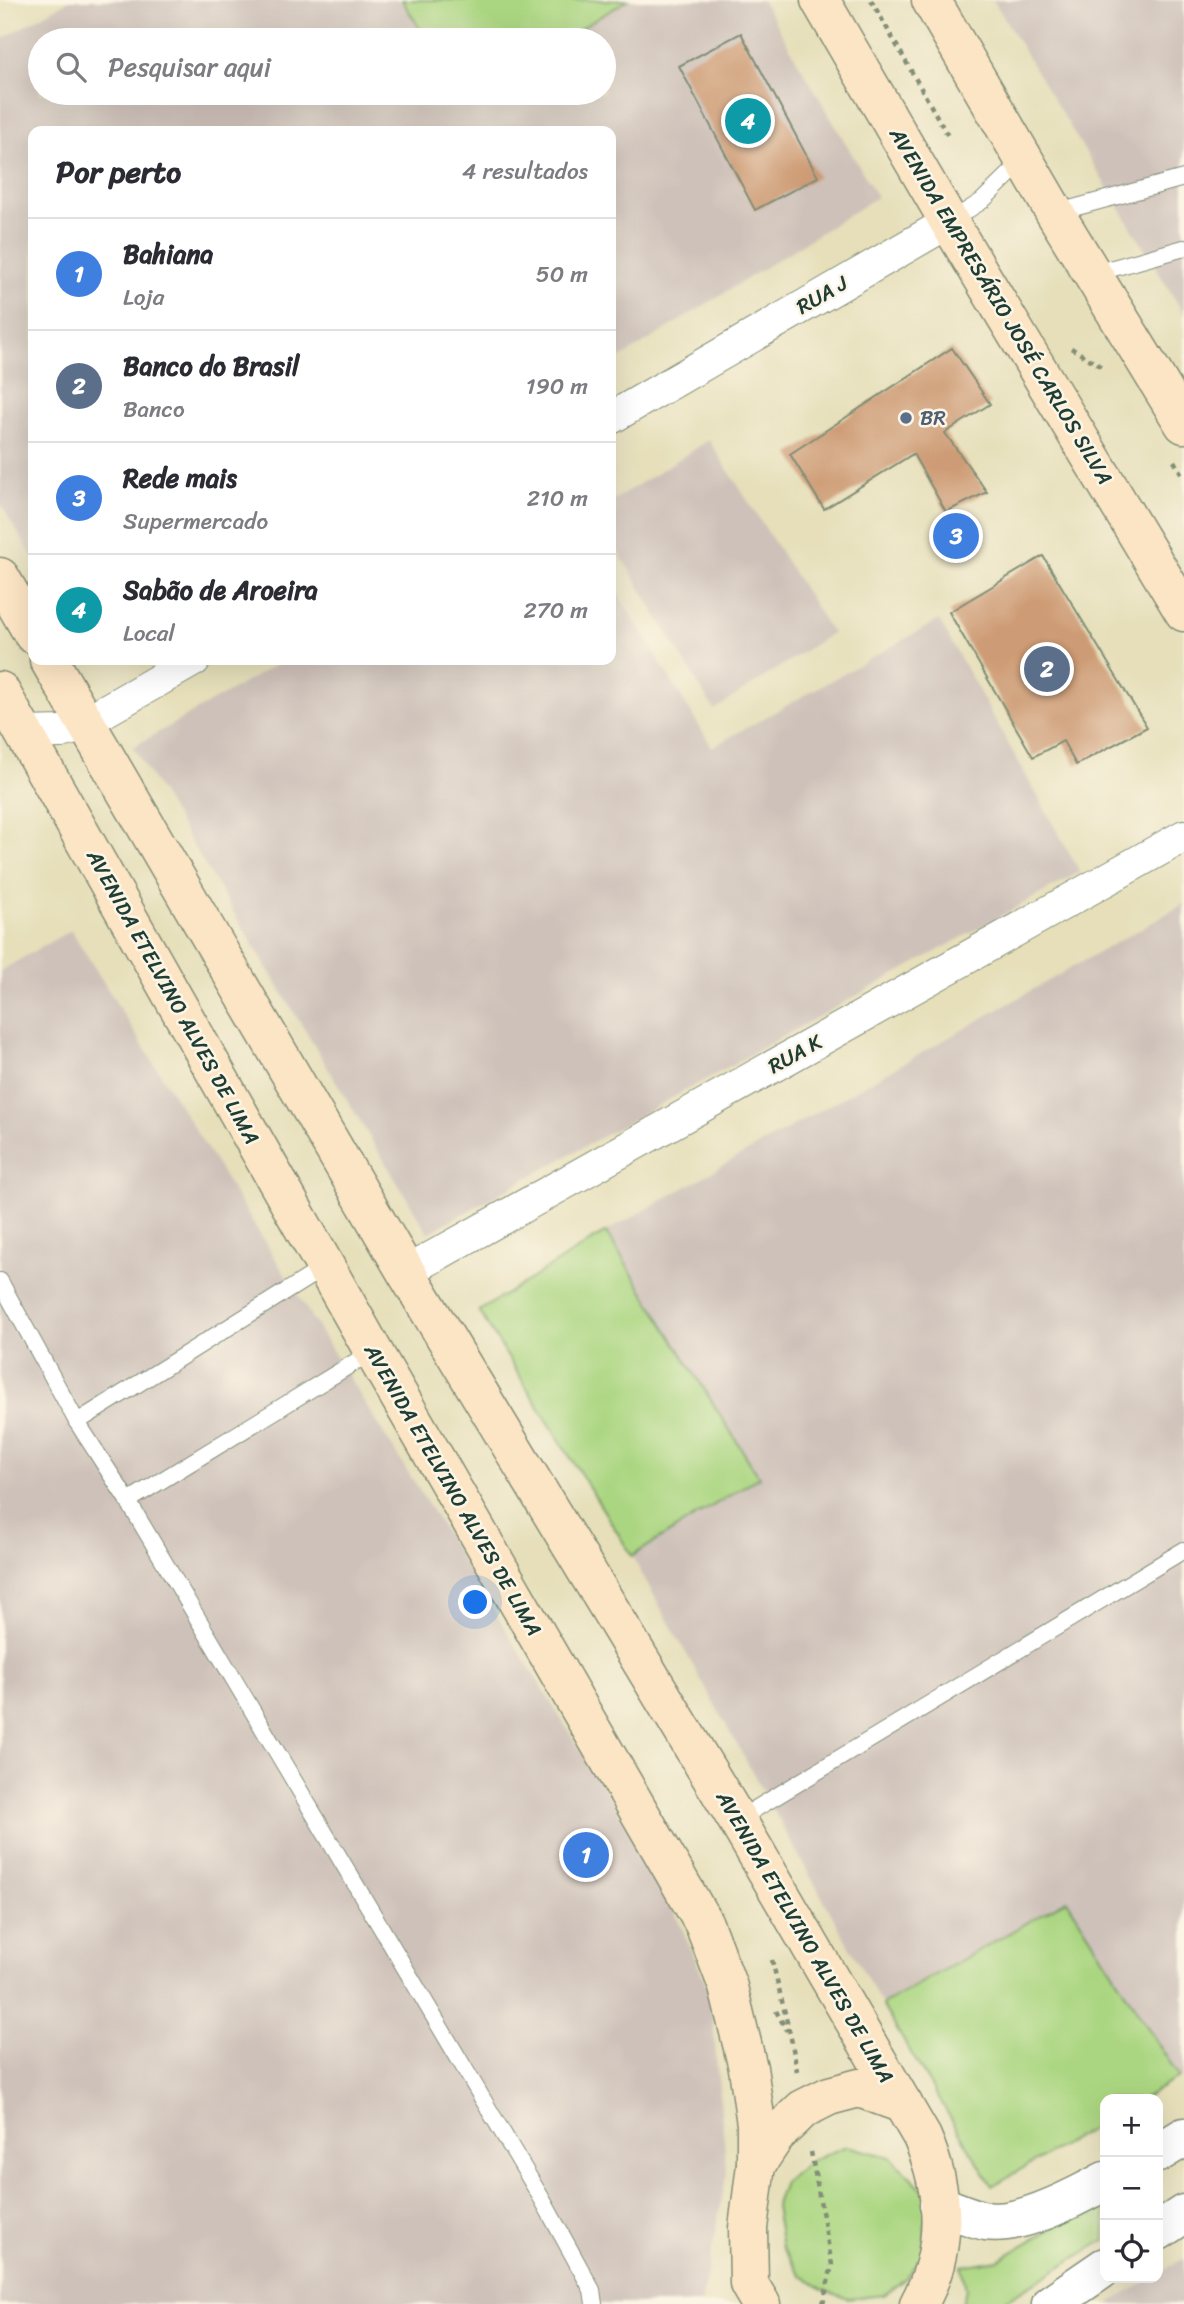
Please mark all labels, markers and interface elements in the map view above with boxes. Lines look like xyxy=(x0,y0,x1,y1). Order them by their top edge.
search box xyxy=(28,28,616,105)
text: Pesquisar aqui xyxy=(108,44,271,90)
icon: search xyxy=(52,48,90,86)
pin: 4 xyxy=(725,95,771,147)
street label: AVENIDA EMPRESÁRIO JOSÉ CARLOS SILVA xyxy=(878,119,1123,492)
text: Por perto xyxy=(56,145,181,199)
text: 4 resultados xyxy=(462,151,588,192)
text: Bahiana xyxy=(123,231,213,277)
text: 1 xyxy=(74,254,84,295)
text: 50 m xyxy=(536,254,588,295)
street label: RUA J xyxy=(789,264,856,325)
text: Loja xyxy=(123,277,164,318)
text: Banco do Brasil xyxy=(123,343,299,389)
text: 2 xyxy=(72,366,86,407)
text: 190 m xyxy=(526,366,588,407)
text: Banco xyxy=(123,389,185,430)
place label: BR xyxy=(920,399,946,437)
marker: BR xyxy=(898,410,914,426)
text: Rede mais xyxy=(123,455,237,501)
text: 3 xyxy=(73,478,85,519)
text: 210 m xyxy=(527,478,588,519)
text: Supermercado xyxy=(123,501,268,542)
pin: 3 xyxy=(933,510,979,562)
text: Sabão de Aroeira xyxy=(123,567,318,613)
text: 4 xyxy=(72,590,86,631)
text: 270 m xyxy=(523,590,588,631)
text: Local xyxy=(123,613,175,654)
pin: 2 xyxy=(1024,643,1070,695)
street label: AVENIDA ETELVINO ALVES DE LIMA xyxy=(75,841,270,1152)
street label: RUA K xyxy=(761,1023,830,1085)
street label: AVENIDA ETELVINO ALVES DE LIMA xyxy=(353,1335,553,1644)
your location xyxy=(458,1585,492,1619)
street label: AVENIDA ETELVINO ALVES DE LIMA xyxy=(705,1782,905,2091)
pin: 1 xyxy=(563,1829,609,1881)
map controls xyxy=(1100,2094,1163,2283)
button: + xyxy=(1100,2094,1163,2157)
button: − xyxy=(1100,2157,1163,2220)
button: locate xyxy=(1100,2220,1163,2283)

